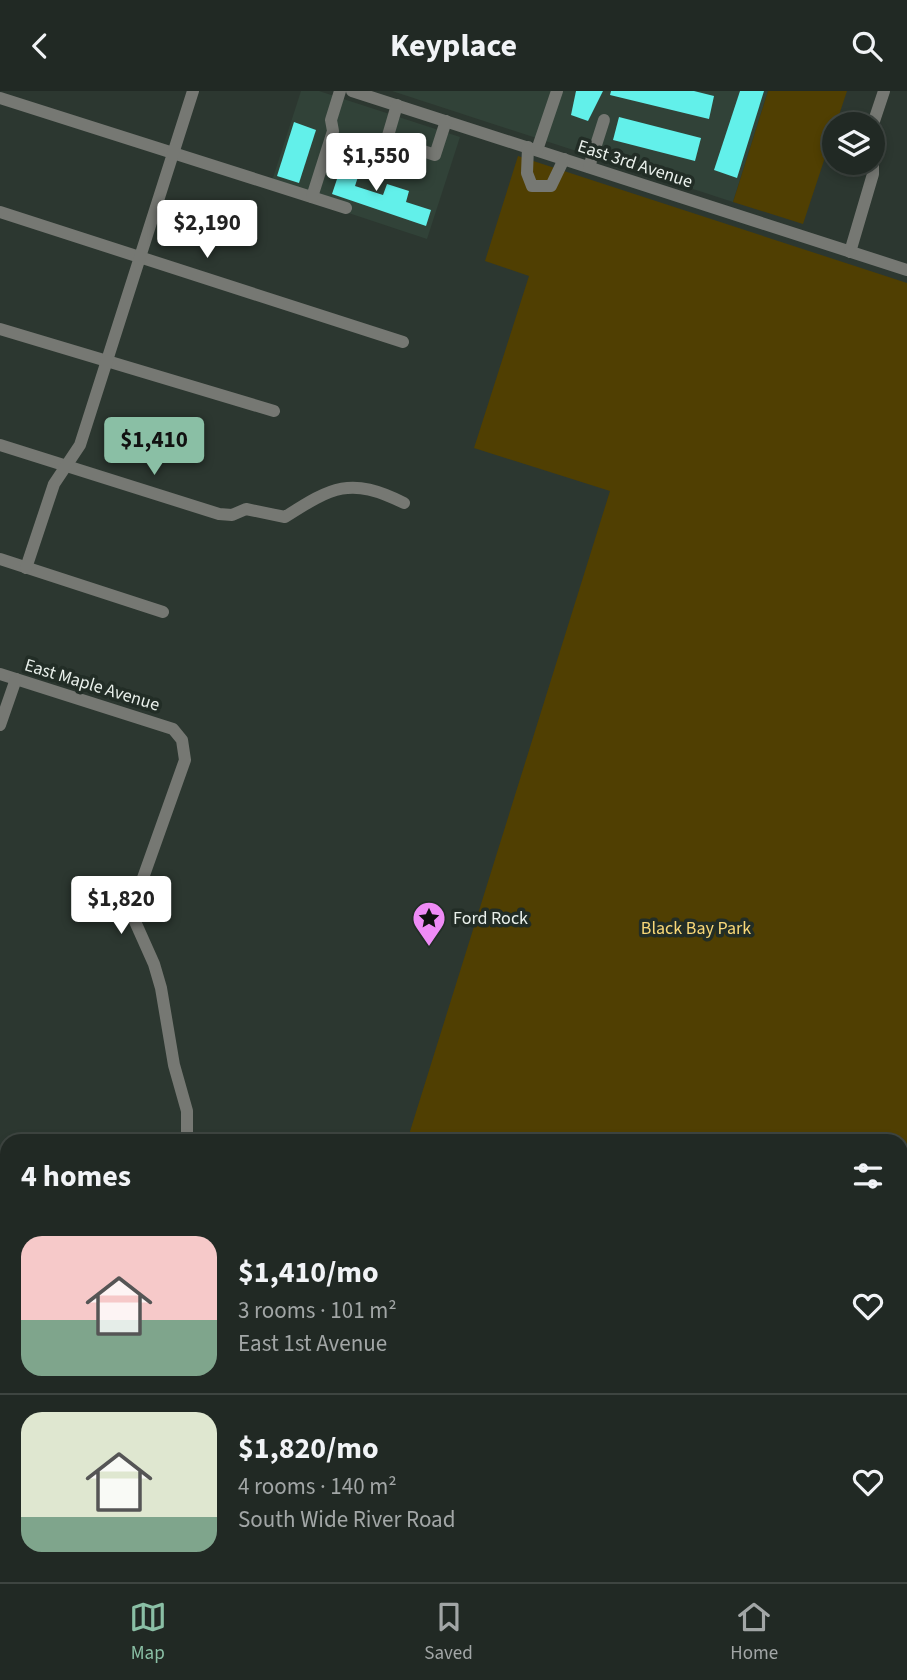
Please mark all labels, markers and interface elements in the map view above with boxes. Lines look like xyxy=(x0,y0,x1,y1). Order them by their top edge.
text: Keyplace xyxy=(390,23,517,69)
icon: back xyxy=(21,27,59,65)
icon: search xyxy=(848,27,886,65)
map controls xyxy=(822,112,885,175)
button: layers xyxy=(822,112,885,175)
pin: $1,550 xyxy=(319,133,433,193)
street label: East 3rd Avenue xyxy=(574,134,696,194)
text: $1,550 xyxy=(342,139,410,172)
pin: $2,190 xyxy=(150,201,264,260)
text: $2,190 xyxy=(173,206,241,239)
pin: $1,410 xyxy=(97,417,211,477)
text: $1,410 xyxy=(120,423,188,456)
street label: East Maple Avenue xyxy=(21,653,163,717)
pin: $1,820 xyxy=(64,877,178,936)
text: $1,820 xyxy=(87,882,155,915)
place icon: Ford Rock xyxy=(410,899,448,948)
place label: Ford Rock xyxy=(453,906,528,931)
park label: Black Bay Park xyxy=(641,916,751,941)
text: 4 homes xyxy=(21,1155,131,1198)
icon: filters xyxy=(849,1157,887,1195)
text: $1,410/mo xyxy=(238,1251,379,1294)
icon: home xyxy=(77,1264,161,1348)
icon: heart xyxy=(849,1287,887,1325)
text: 3 rooms · 101 m² xyxy=(238,1294,397,1327)
text: East 1st Avenue xyxy=(238,1327,387,1360)
text: $1,820/mo xyxy=(238,1427,379,1470)
icon: home xyxy=(77,1440,161,1524)
icon: heart xyxy=(849,1463,887,1501)
text: 4 rooms · 140 m² xyxy=(238,1470,397,1503)
text: South Wide River Road xyxy=(238,1503,455,1536)
tab: Map xyxy=(129,1598,167,1667)
tab: Saved xyxy=(424,1598,473,1667)
tab: Home xyxy=(730,1598,778,1667)

